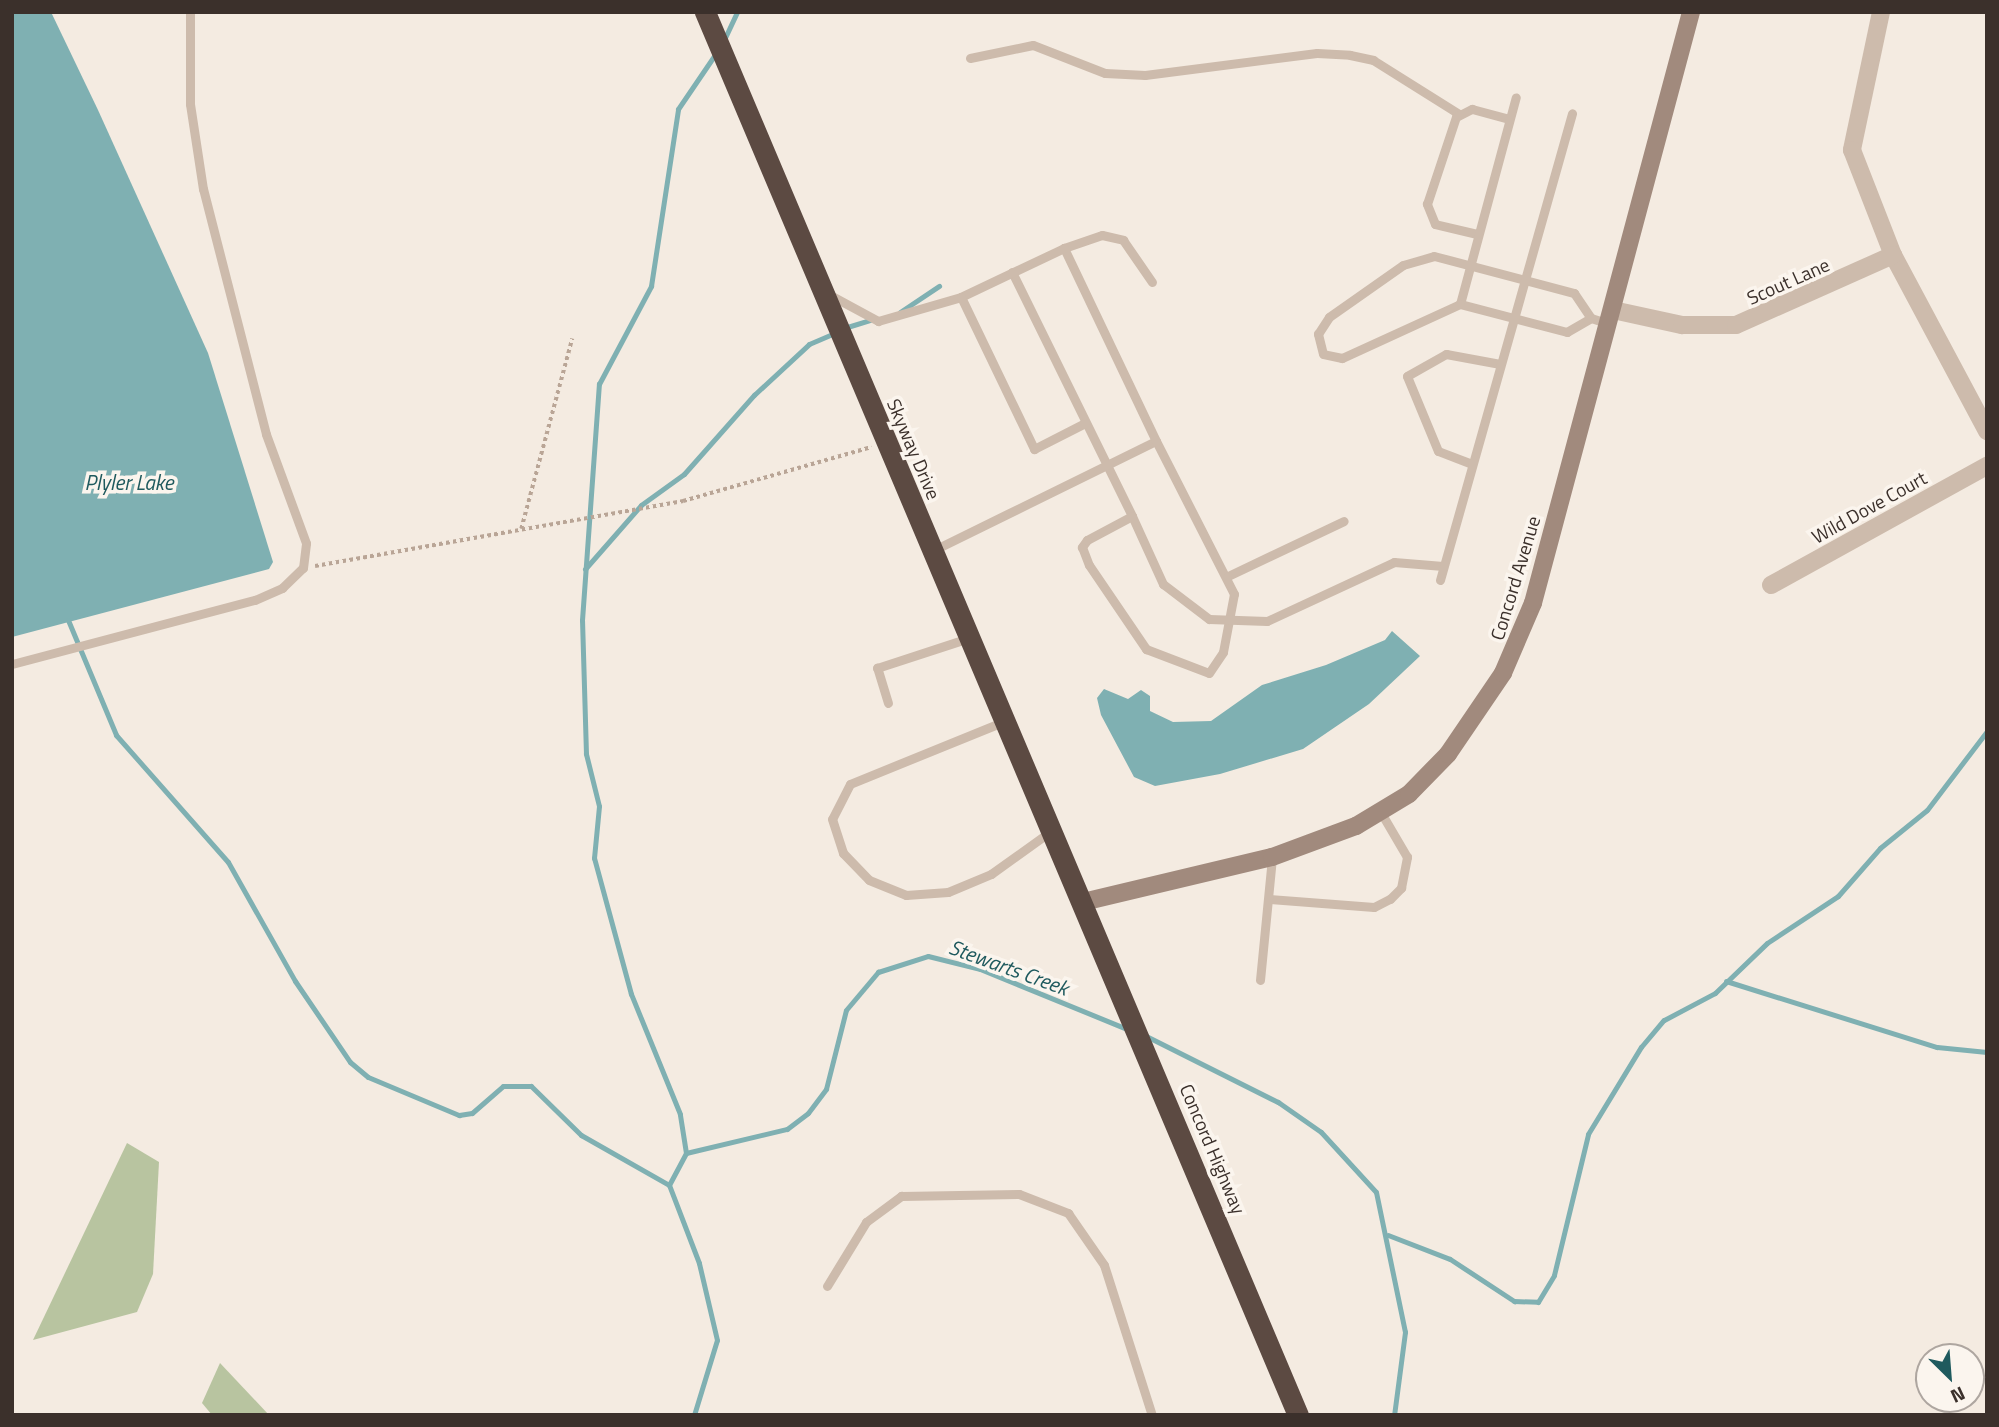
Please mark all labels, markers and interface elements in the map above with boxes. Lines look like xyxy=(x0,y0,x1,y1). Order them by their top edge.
street label: Scout Lane xyxy=(1743,253,1833,309)
street label: Skyway Drive xyxy=(883,395,945,503)
street label: Wild Dove Court xyxy=(1808,466,1930,548)
water label: Plyler Lake xyxy=(84,469,174,495)
street label: Concord Avenue xyxy=(1485,513,1545,643)
water label: Stewarts Creek xyxy=(946,934,1072,1000)
street label: Concord Highway xyxy=(1175,1081,1251,1217)
north arrow xyxy=(1915,1343,1985,1413)
text: N xyxy=(1946,1380,1970,1412)

